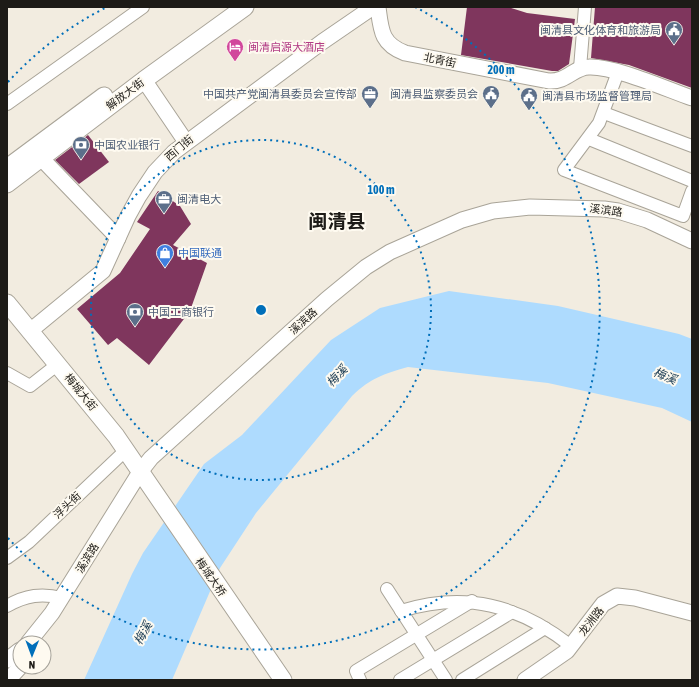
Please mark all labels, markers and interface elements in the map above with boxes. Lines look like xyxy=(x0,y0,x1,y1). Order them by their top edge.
public building icon: 闽清县文化体育和旅游局 xyxy=(664,20,684,45)
place label: 闽清县文化体育和旅游局 xyxy=(540,24,661,36)
hotel icon: 闽清启源大酒店 xyxy=(225,37,245,62)
place label: 闽清启源大酒店 xyxy=(248,41,325,53)
street label: 北青街 xyxy=(423,51,457,69)
text: 200 m xyxy=(487,63,515,77)
street label: 解放大街 xyxy=(104,76,146,112)
office icon: 中国共产党闽清县委员会宣传部 xyxy=(360,84,380,109)
public building icon: 闽清县监察委员会 xyxy=(481,84,501,109)
public building icon: 闽清县市场监督管理局 xyxy=(519,86,539,111)
place label: 中国共产党闽清县委员会宣传部 xyxy=(203,88,357,100)
place label: 闽清县监察委员会 xyxy=(390,88,478,100)
place label: 闽清县市场监督管理局 xyxy=(542,90,652,102)
street label: 西门街 xyxy=(163,133,195,163)
bank icon: 中国农业银行 xyxy=(71,135,91,160)
place label: 中国农业银行 xyxy=(94,139,160,151)
text: 100 m xyxy=(367,183,395,197)
office icon: 闽清电大 xyxy=(154,189,174,214)
place label: 闽清电大 xyxy=(177,193,221,205)
street label: 溪滨路 xyxy=(589,202,623,218)
district label: 闽清县 xyxy=(308,210,366,232)
shop icon: 中国联通 xyxy=(155,243,175,268)
place label: 中国联通 xyxy=(178,247,222,259)
bank icon: 中国工商银行 xyxy=(125,302,145,327)
centre of rings xyxy=(254,303,268,317)
place label: 中国工商银行 xyxy=(148,306,214,318)
street label: 溪滨路 xyxy=(287,306,319,336)
water label: 梅溪 xyxy=(324,361,352,390)
water label: 梅溪 xyxy=(651,365,681,388)
street label: 梅城大街 xyxy=(62,371,100,413)
street label: 浮头街 xyxy=(51,489,83,521)
street label: 溪滨路 xyxy=(73,541,101,575)
street label: 梅城大桥 xyxy=(193,556,229,598)
street label: 龙洲路 xyxy=(576,604,606,638)
water label: 梅溪 xyxy=(131,617,156,647)
north arrow xyxy=(12,635,52,675)
text: N xyxy=(28,659,35,671)

